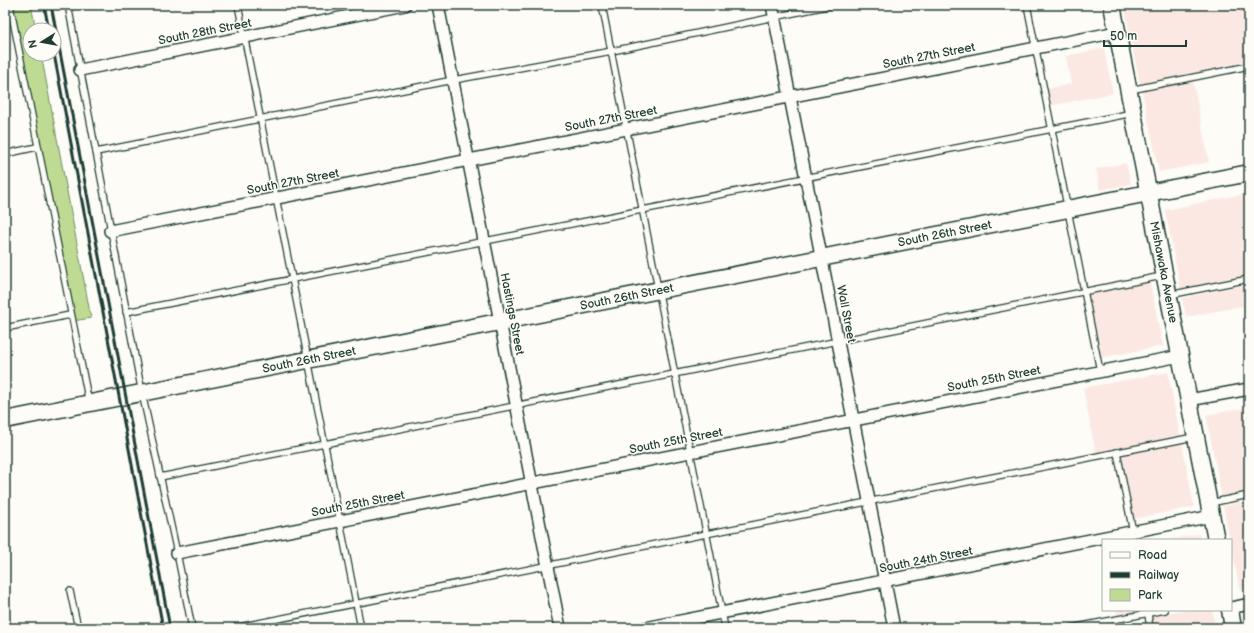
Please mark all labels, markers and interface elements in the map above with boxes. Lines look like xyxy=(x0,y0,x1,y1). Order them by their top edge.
street label: South 28th Street xyxy=(157,16,253,48)
north arrow xyxy=(22,22,62,62)
scale bar xyxy=(1104,22,1186,48)
text: 50 m xyxy=(1110,29,1137,44)
text: N xyxy=(26,39,40,49)
street label: South 27th Street xyxy=(882,40,977,72)
street label: South 27th Street xyxy=(564,103,659,135)
street label: South 27th Street xyxy=(246,166,341,198)
street label: South 26th Street xyxy=(897,217,993,250)
street label: Mishawaka Avenue xyxy=(1147,220,1181,324)
street label: Hastings Street xyxy=(497,272,527,357)
street label: South 26th Street xyxy=(579,280,675,313)
street label: Wall Street xyxy=(833,284,859,344)
street label: South 26th Street xyxy=(261,343,357,376)
street label: South 25th Street xyxy=(946,363,1042,395)
street label: South 25th Street xyxy=(628,425,724,457)
street label: South 25th Street xyxy=(310,488,406,520)
legend xyxy=(1102,539,1232,611)
street label: South 24th Street xyxy=(878,544,974,576)
text: Road xyxy=(1138,548,1167,563)
text: Railway xyxy=(1138,568,1180,583)
text: Park xyxy=(1138,588,1162,603)

